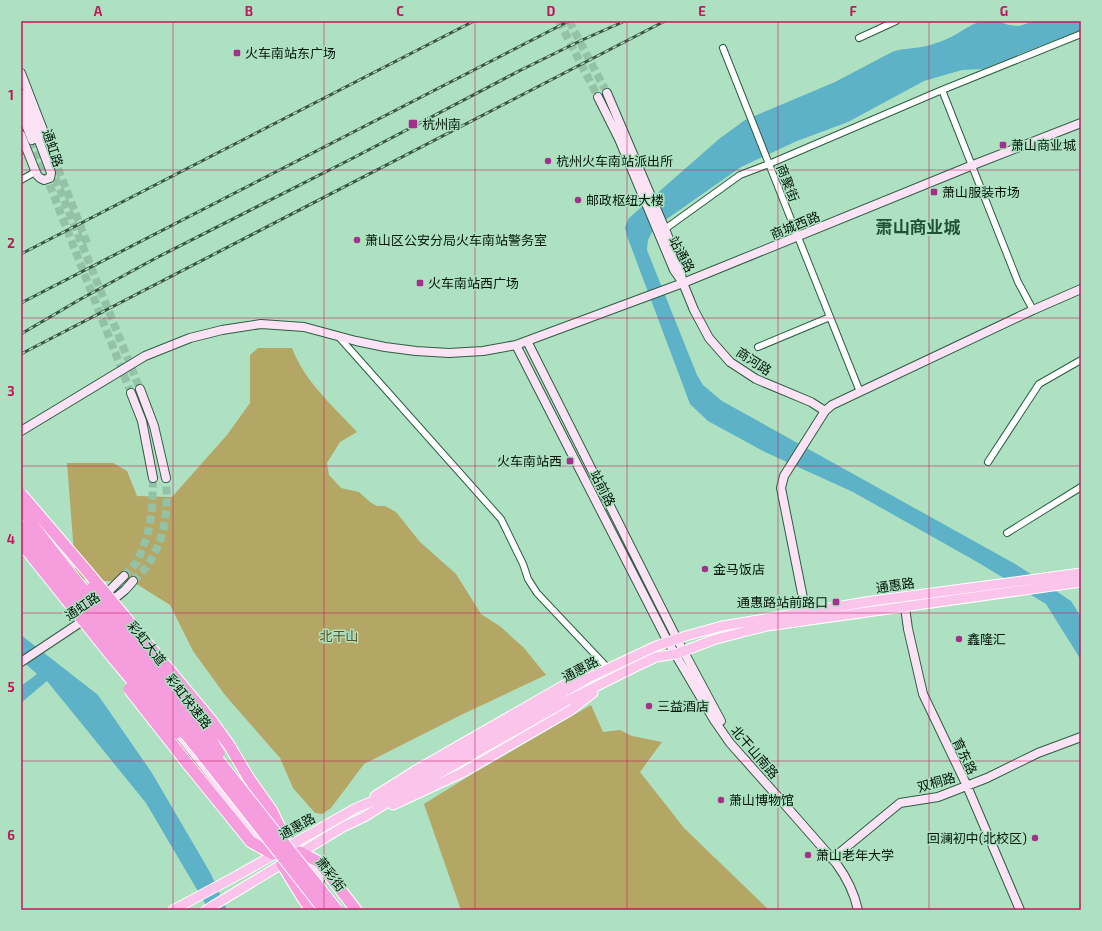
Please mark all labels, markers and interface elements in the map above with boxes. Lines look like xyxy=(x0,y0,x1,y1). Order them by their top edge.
text: A xyxy=(94,3,103,19)
text: B xyxy=(245,3,253,19)
text: C xyxy=(396,3,404,19)
text: D xyxy=(547,3,556,19)
text: E xyxy=(698,3,706,19)
text: F xyxy=(849,3,857,19)
text: G xyxy=(1000,3,1008,19)
place label: 火车南站东广场 xyxy=(245,45,336,61)
marker: 火车南站东广场 xyxy=(232,48,242,58)
text: 1 xyxy=(8,87,14,103)
place label: 杭州南 xyxy=(422,116,461,132)
marker: 杭州南 xyxy=(407,118,419,130)
street label: 通虹路 xyxy=(39,127,67,169)
place label: 萧山商业城 xyxy=(1011,137,1076,153)
marker: 萧山商业城 xyxy=(998,140,1008,150)
place label: 杭州火车南站派出所 xyxy=(556,153,673,169)
marker: 杭州火车南站派出所 xyxy=(543,156,553,166)
street label: 商聚街 xyxy=(774,162,802,204)
place label: 萧山服装市场 xyxy=(942,184,1020,200)
marker: 萧山服装市场 xyxy=(929,187,939,197)
place label: 邮政枢纽大楼 xyxy=(586,192,664,208)
marker: 邮政枢纽大楼 xyxy=(573,195,583,205)
street label: 商城西路 xyxy=(768,208,822,242)
district label: 萧山商业城 xyxy=(876,216,961,236)
place label: 萧山区公安分局火车南站警务室 xyxy=(365,232,547,248)
street label: 站通路 xyxy=(666,233,698,275)
text: 2 xyxy=(7,235,15,251)
marker: 萧山区公安分局火车南站警务室 xyxy=(352,235,362,245)
place label: 火车南站西广场 xyxy=(428,275,519,291)
marker: 火车南站西广场 xyxy=(415,278,425,288)
street label: 商河路 xyxy=(733,344,775,378)
text: 3 xyxy=(7,383,15,399)
place label: 火车南站西 xyxy=(497,453,562,469)
marker: 火车南站西 xyxy=(565,456,575,466)
street label: 站前路 xyxy=(587,467,619,509)
text: 4 xyxy=(7,531,15,547)
place label: 金马饭店 xyxy=(713,561,765,577)
marker: 金马饭店 xyxy=(700,564,710,574)
street label: 通惠路 xyxy=(875,574,915,596)
street label: 通虹路 xyxy=(61,588,103,624)
place label: 通惠路站前路口 xyxy=(737,594,828,610)
marker: 通惠路站前路口 xyxy=(831,597,841,607)
street label: 彩虹大道 xyxy=(124,618,170,668)
park label: 北干山 xyxy=(319,628,359,644)
place label: 鑫隆汇 xyxy=(967,631,1006,647)
marker: 鑫隆汇 xyxy=(954,634,964,644)
street label: 通惠路 xyxy=(559,653,601,685)
street label: 彩虹快速路 xyxy=(163,670,215,732)
text: 5 xyxy=(7,679,15,695)
place label: 三益酒店 xyxy=(657,698,709,714)
marker: 三益酒店 xyxy=(644,701,654,711)
street label: 北干山南路 xyxy=(728,722,782,782)
street label: 育东路 xyxy=(949,735,981,777)
street label: 双桐路 xyxy=(915,769,957,795)
place label: 萧山博物馆 xyxy=(729,792,794,808)
marker: 萧山博物馆 xyxy=(716,795,726,805)
street label: 通惠路 xyxy=(276,810,318,842)
text: 6 xyxy=(7,827,15,843)
place label: 回澜初中(北校区) xyxy=(927,830,1027,846)
marker: 回澜初中(北校区) xyxy=(1030,833,1040,843)
place label: 萧山老年大学 xyxy=(816,847,894,863)
marker: 萧山老年大学 xyxy=(803,850,813,860)
street label: 萧彩街 xyxy=(313,854,349,894)

